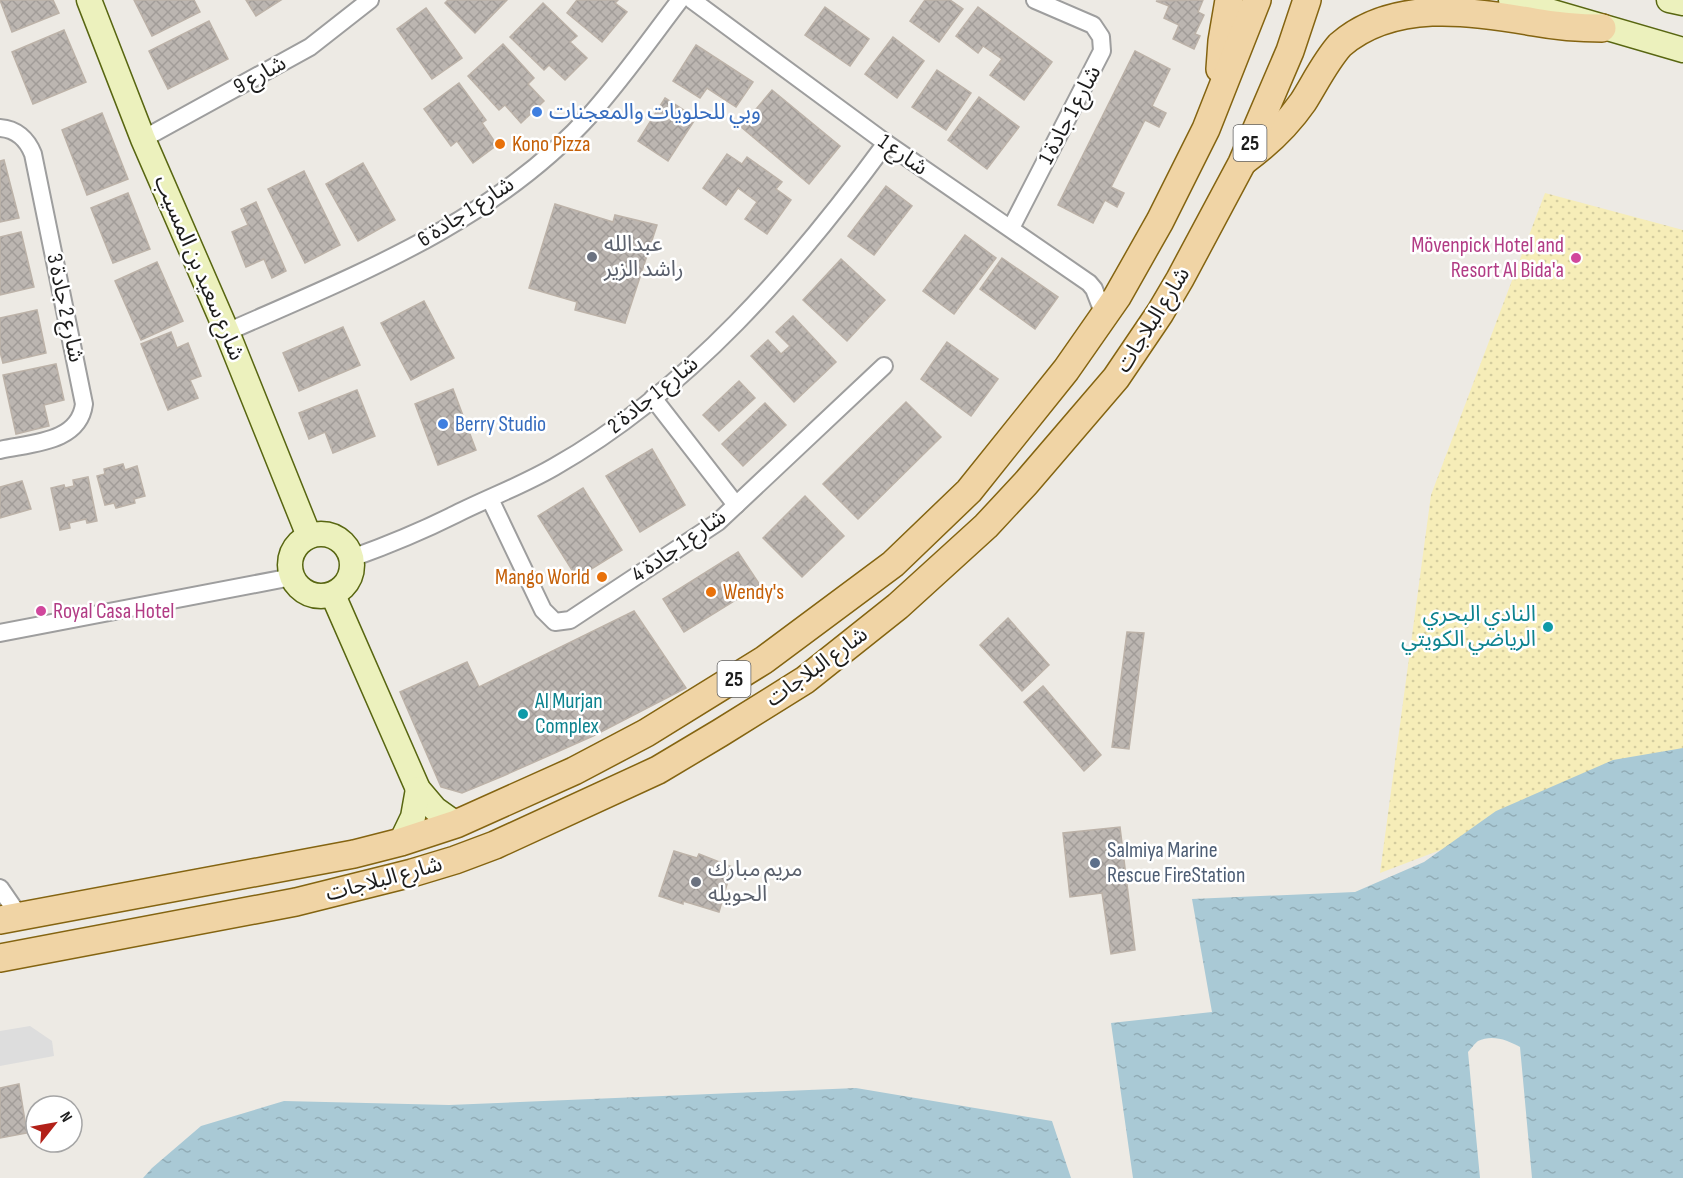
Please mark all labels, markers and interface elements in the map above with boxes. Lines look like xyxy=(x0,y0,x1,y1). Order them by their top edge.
street label: شارع 9 xyxy=(229,50,292,102)
street label: شارع 1 جادة 1 xyxy=(1033,61,1109,170)
place label: وبي للحلويات والمعجنات xyxy=(549,99,761,128)
marker: وبي للحلويات والمعجنات xyxy=(530,105,544,119)
road number: 25 xyxy=(1234,125,1266,161)
street label: شارع 1 xyxy=(872,128,933,183)
place label: Kono Pizza xyxy=(512,131,590,158)
marker: Kono Pizza xyxy=(493,137,507,151)
street label: شارع سعيد بن المسيب xyxy=(146,171,250,365)
street label: شارع 1 جادة 6 xyxy=(413,171,520,255)
place label: عبدالله راشد الزير xyxy=(603,231,684,283)
place label: Mövenpick Hotel and Resort Al Bida'a xyxy=(1411,232,1564,284)
marker: عبدالله راشد الزير xyxy=(585,250,599,264)
street label: شارع 2 جادة 3 xyxy=(38,251,90,365)
marker: Mövenpick Hotel and Resort Al Bida'a xyxy=(1569,251,1583,265)
street label: شارع البلاجات xyxy=(1110,262,1198,379)
street label: شارع 1 جادة 2 xyxy=(602,350,705,441)
place label: Berry Studio xyxy=(455,411,546,438)
marker: Berry Studio xyxy=(436,417,450,431)
street label: شارع 1 جادة 4 xyxy=(627,504,733,590)
place label: Mango World xyxy=(495,564,590,591)
marker: Mango World xyxy=(595,570,609,584)
place label: Wendy's xyxy=(723,579,784,606)
marker: Wendy's xyxy=(704,585,718,599)
place label: Royal Casa Hotel xyxy=(53,598,174,625)
place label: النادي البحري الرياضي الكويتي xyxy=(1401,601,1536,655)
marker: Royal Casa Hotel xyxy=(34,604,48,618)
marker: النادي البحري الرياضي الكويتي xyxy=(1541,620,1555,634)
street label: شارع البلاجات xyxy=(761,621,874,715)
road number: 25 xyxy=(718,661,750,697)
place label: Al Murjan Complex xyxy=(534,688,603,740)
marker: Al Murjan Complex xyxy=(516,707,530,721)
place label: Salmiya Marine Rescue FireStation xyxy=(1107,837,1245,889)
street label: شارع البلاجات xyxy=(323,851,446,909)
place label: مريم مبارك الحويله xyxy=(708,856,802,908)
marker: Salmiya Marine Rescue FireStation xyxy=(1088,856,1102,870)
marker: مريم مبارك الحويله xyxy=(689,875,703,889)
north arrow xyxy=(24,1094,84,1154)
text: N xyxy=(55,1108,76,1126)

